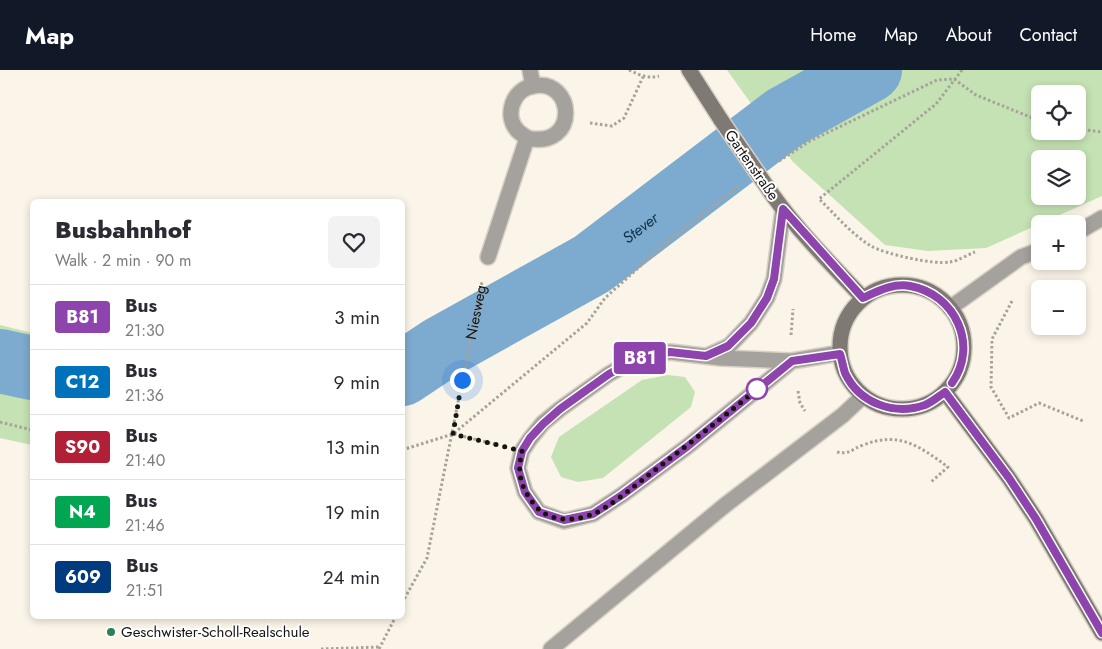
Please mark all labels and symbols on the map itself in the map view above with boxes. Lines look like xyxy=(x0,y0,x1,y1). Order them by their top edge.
street label: Gartenstraße xyxy=(720,125,785,205)
water label: Stever xyxy=(617,205,664,249)
street label: Niesweg xyxy=(460,283,492,342)
line badge: B81 xyxy=(611,342,669,374)
your location xyxy=(450,368,475,393)
unlabelled marker xyxy=(746,378,768,400)
place label: Geschwister-Scholl-Realschule xyxy=(121,621,310,643)
marker: Geschwister-Scholl-Realschule xyxy=(105,626,117,638)

